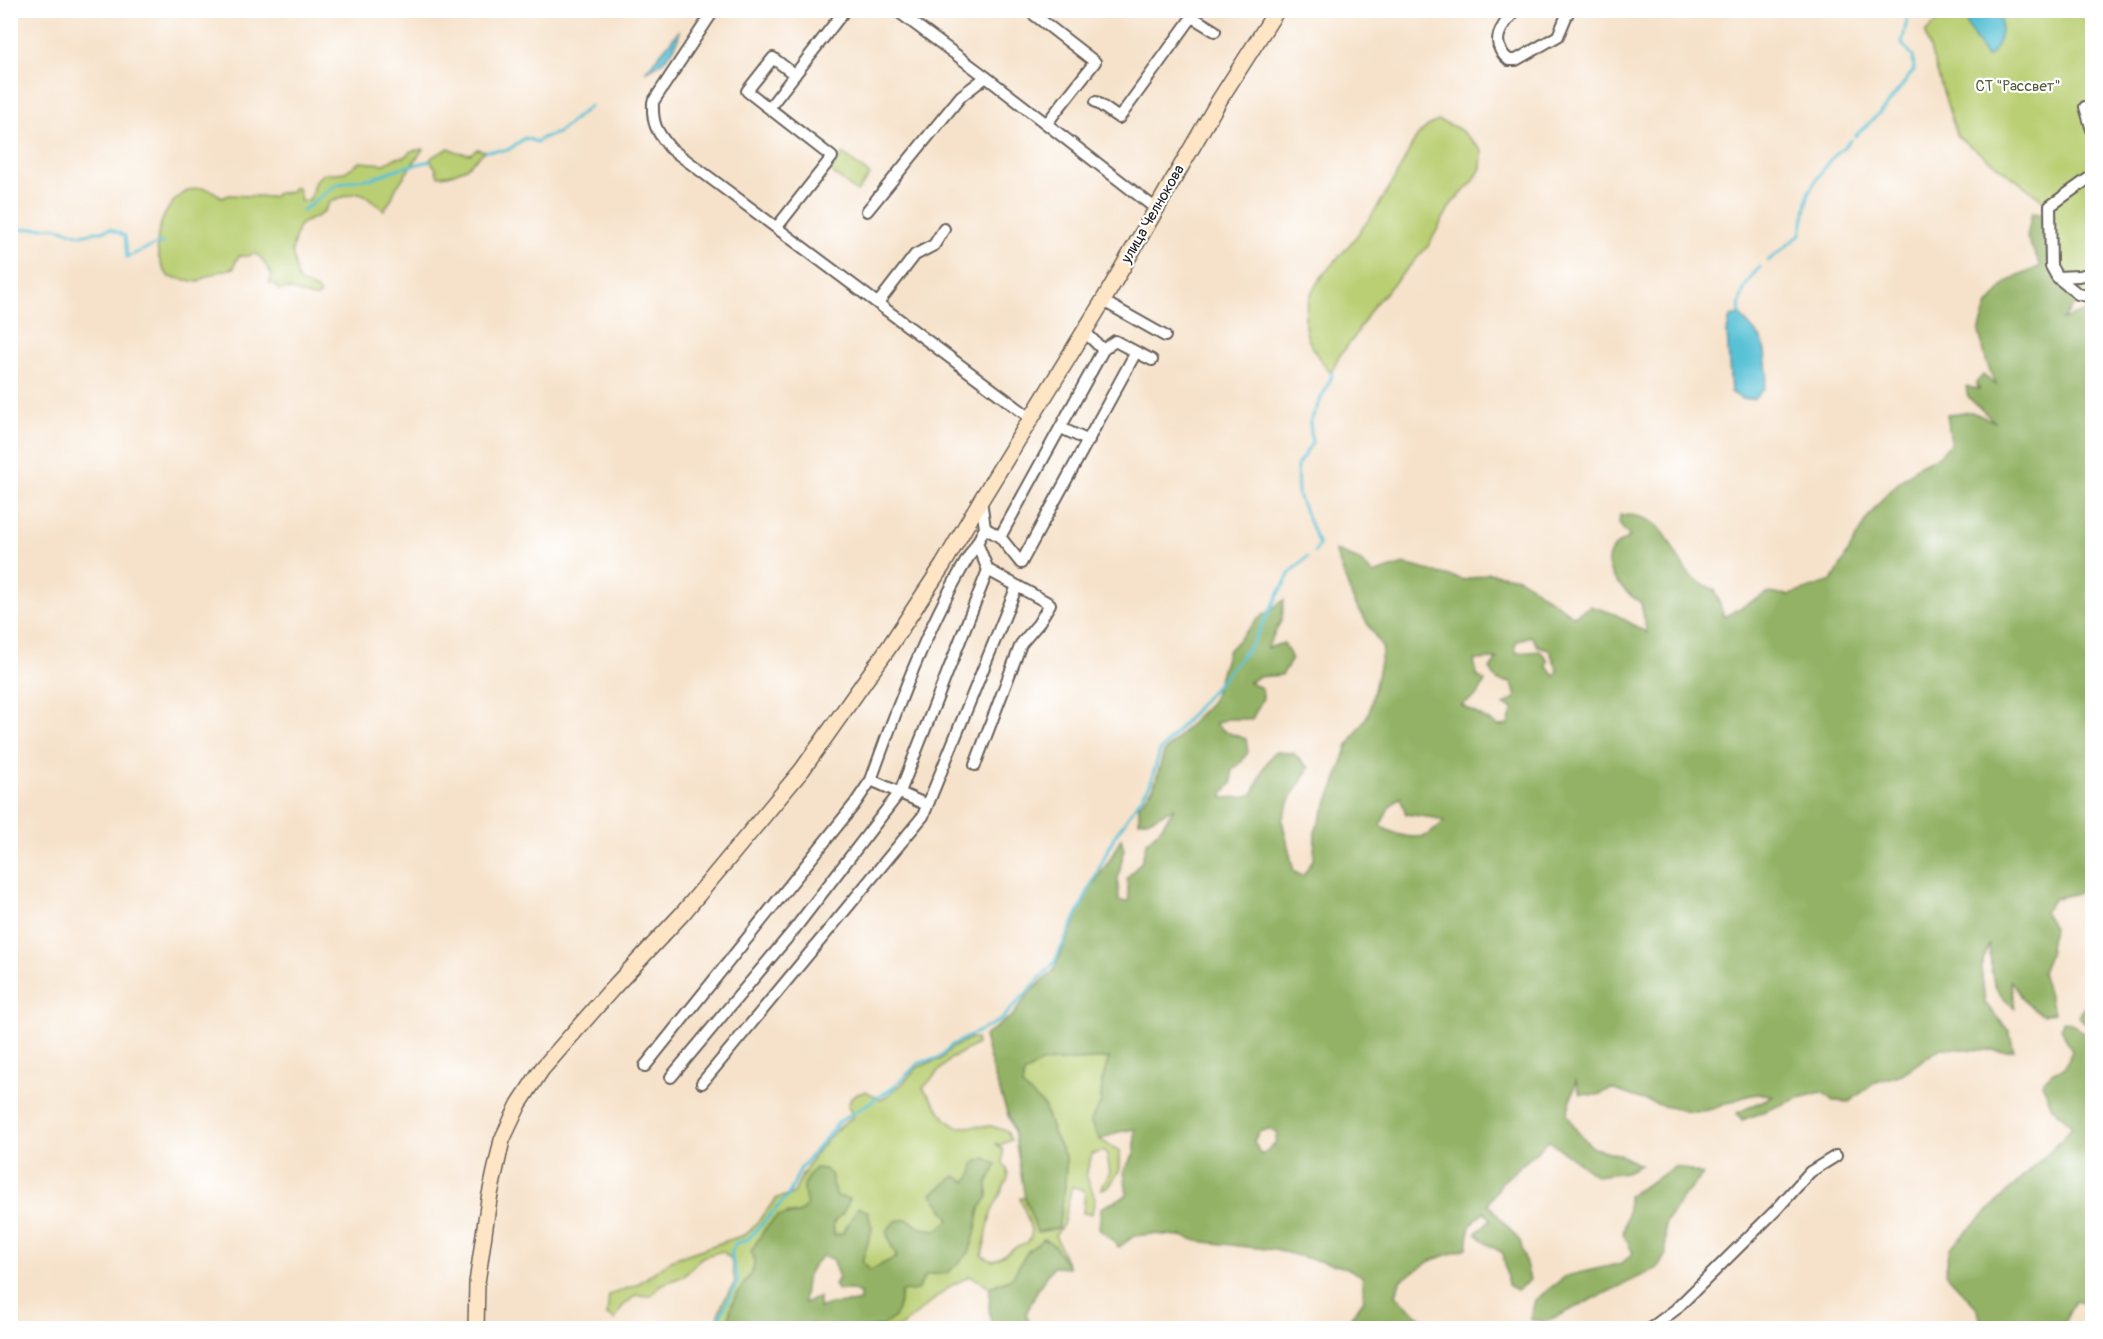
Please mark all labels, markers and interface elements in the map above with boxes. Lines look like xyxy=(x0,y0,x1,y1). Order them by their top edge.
park label: СТ "Рассвет" xyxy=(1976,77,2060,96)
street label: улица Челнокова xyxy=(1117,161,1189,268)

